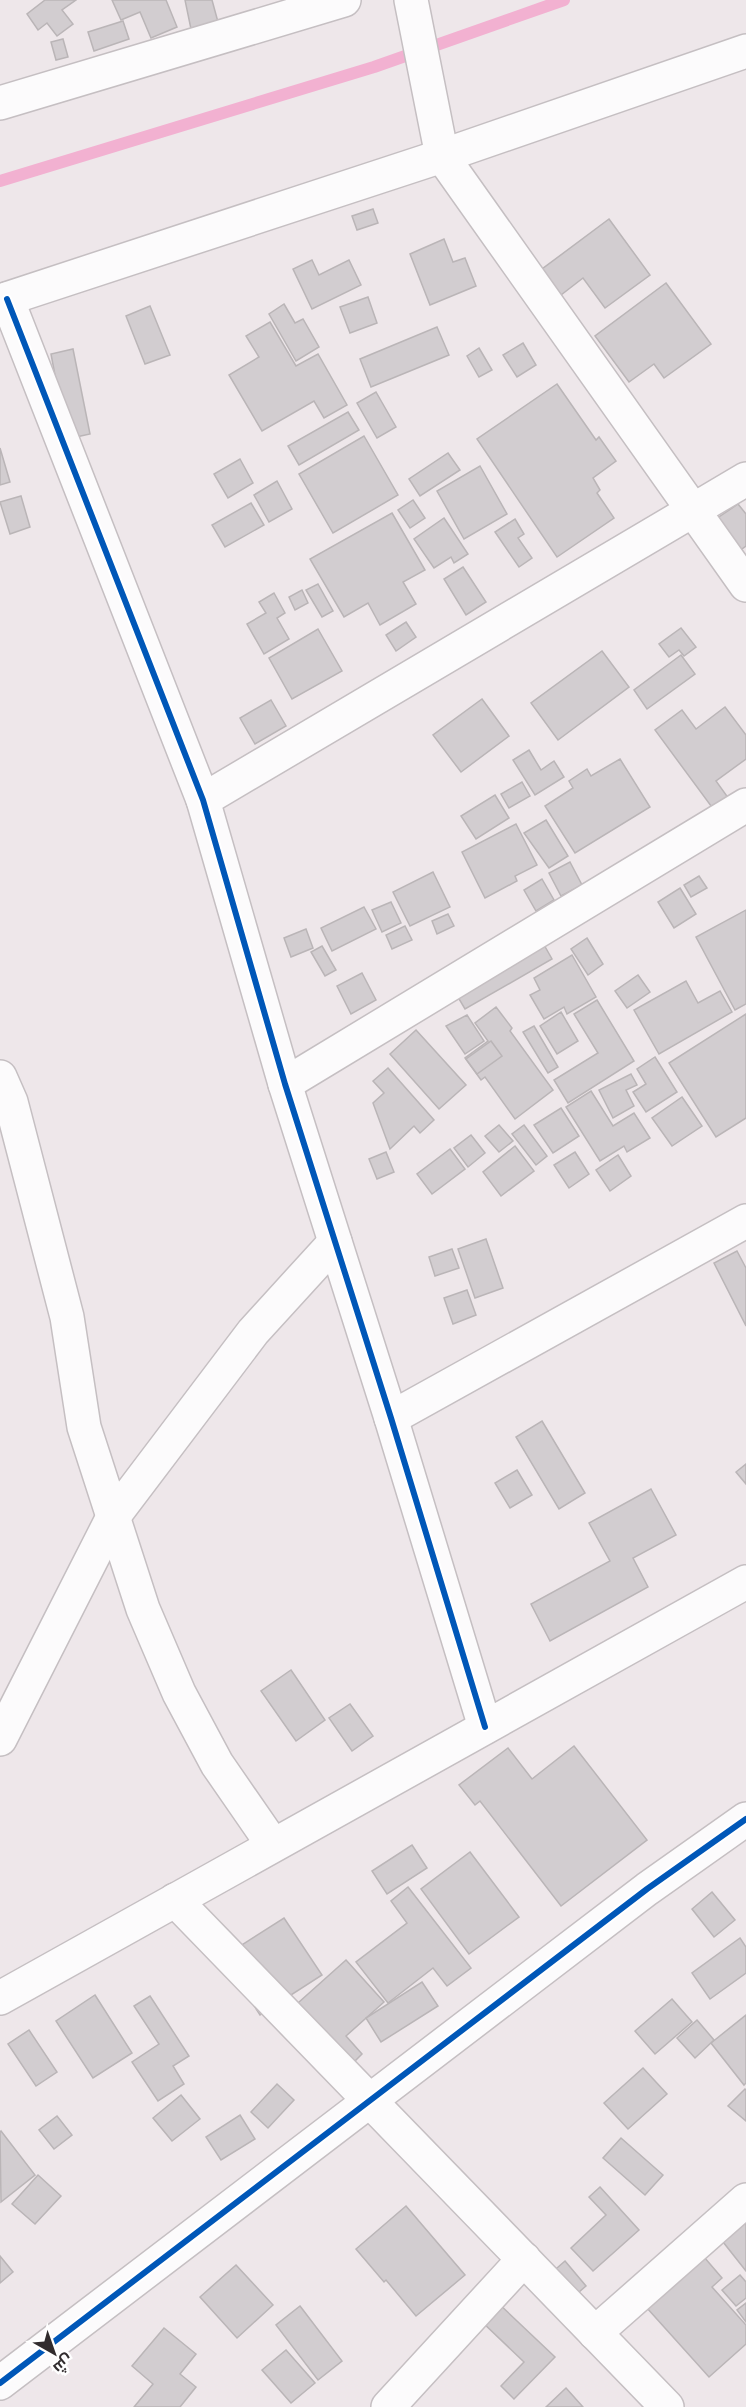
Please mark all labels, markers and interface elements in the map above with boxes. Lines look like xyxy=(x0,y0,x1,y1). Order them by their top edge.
north arrow xyxy=(24,2323,84,2383)
text: ش xyxy=(49,2350,78,2379)

